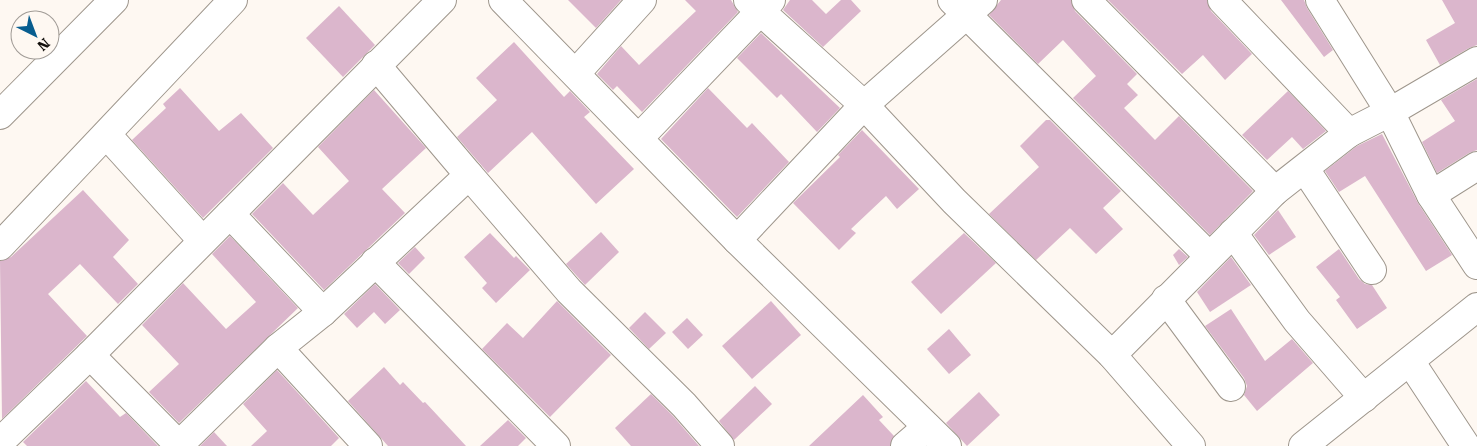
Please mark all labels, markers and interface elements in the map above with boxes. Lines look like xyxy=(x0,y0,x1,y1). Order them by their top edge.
north arrow xyxy=(10,10,60,60)
text: N xyxy=(34,35,53,54)

